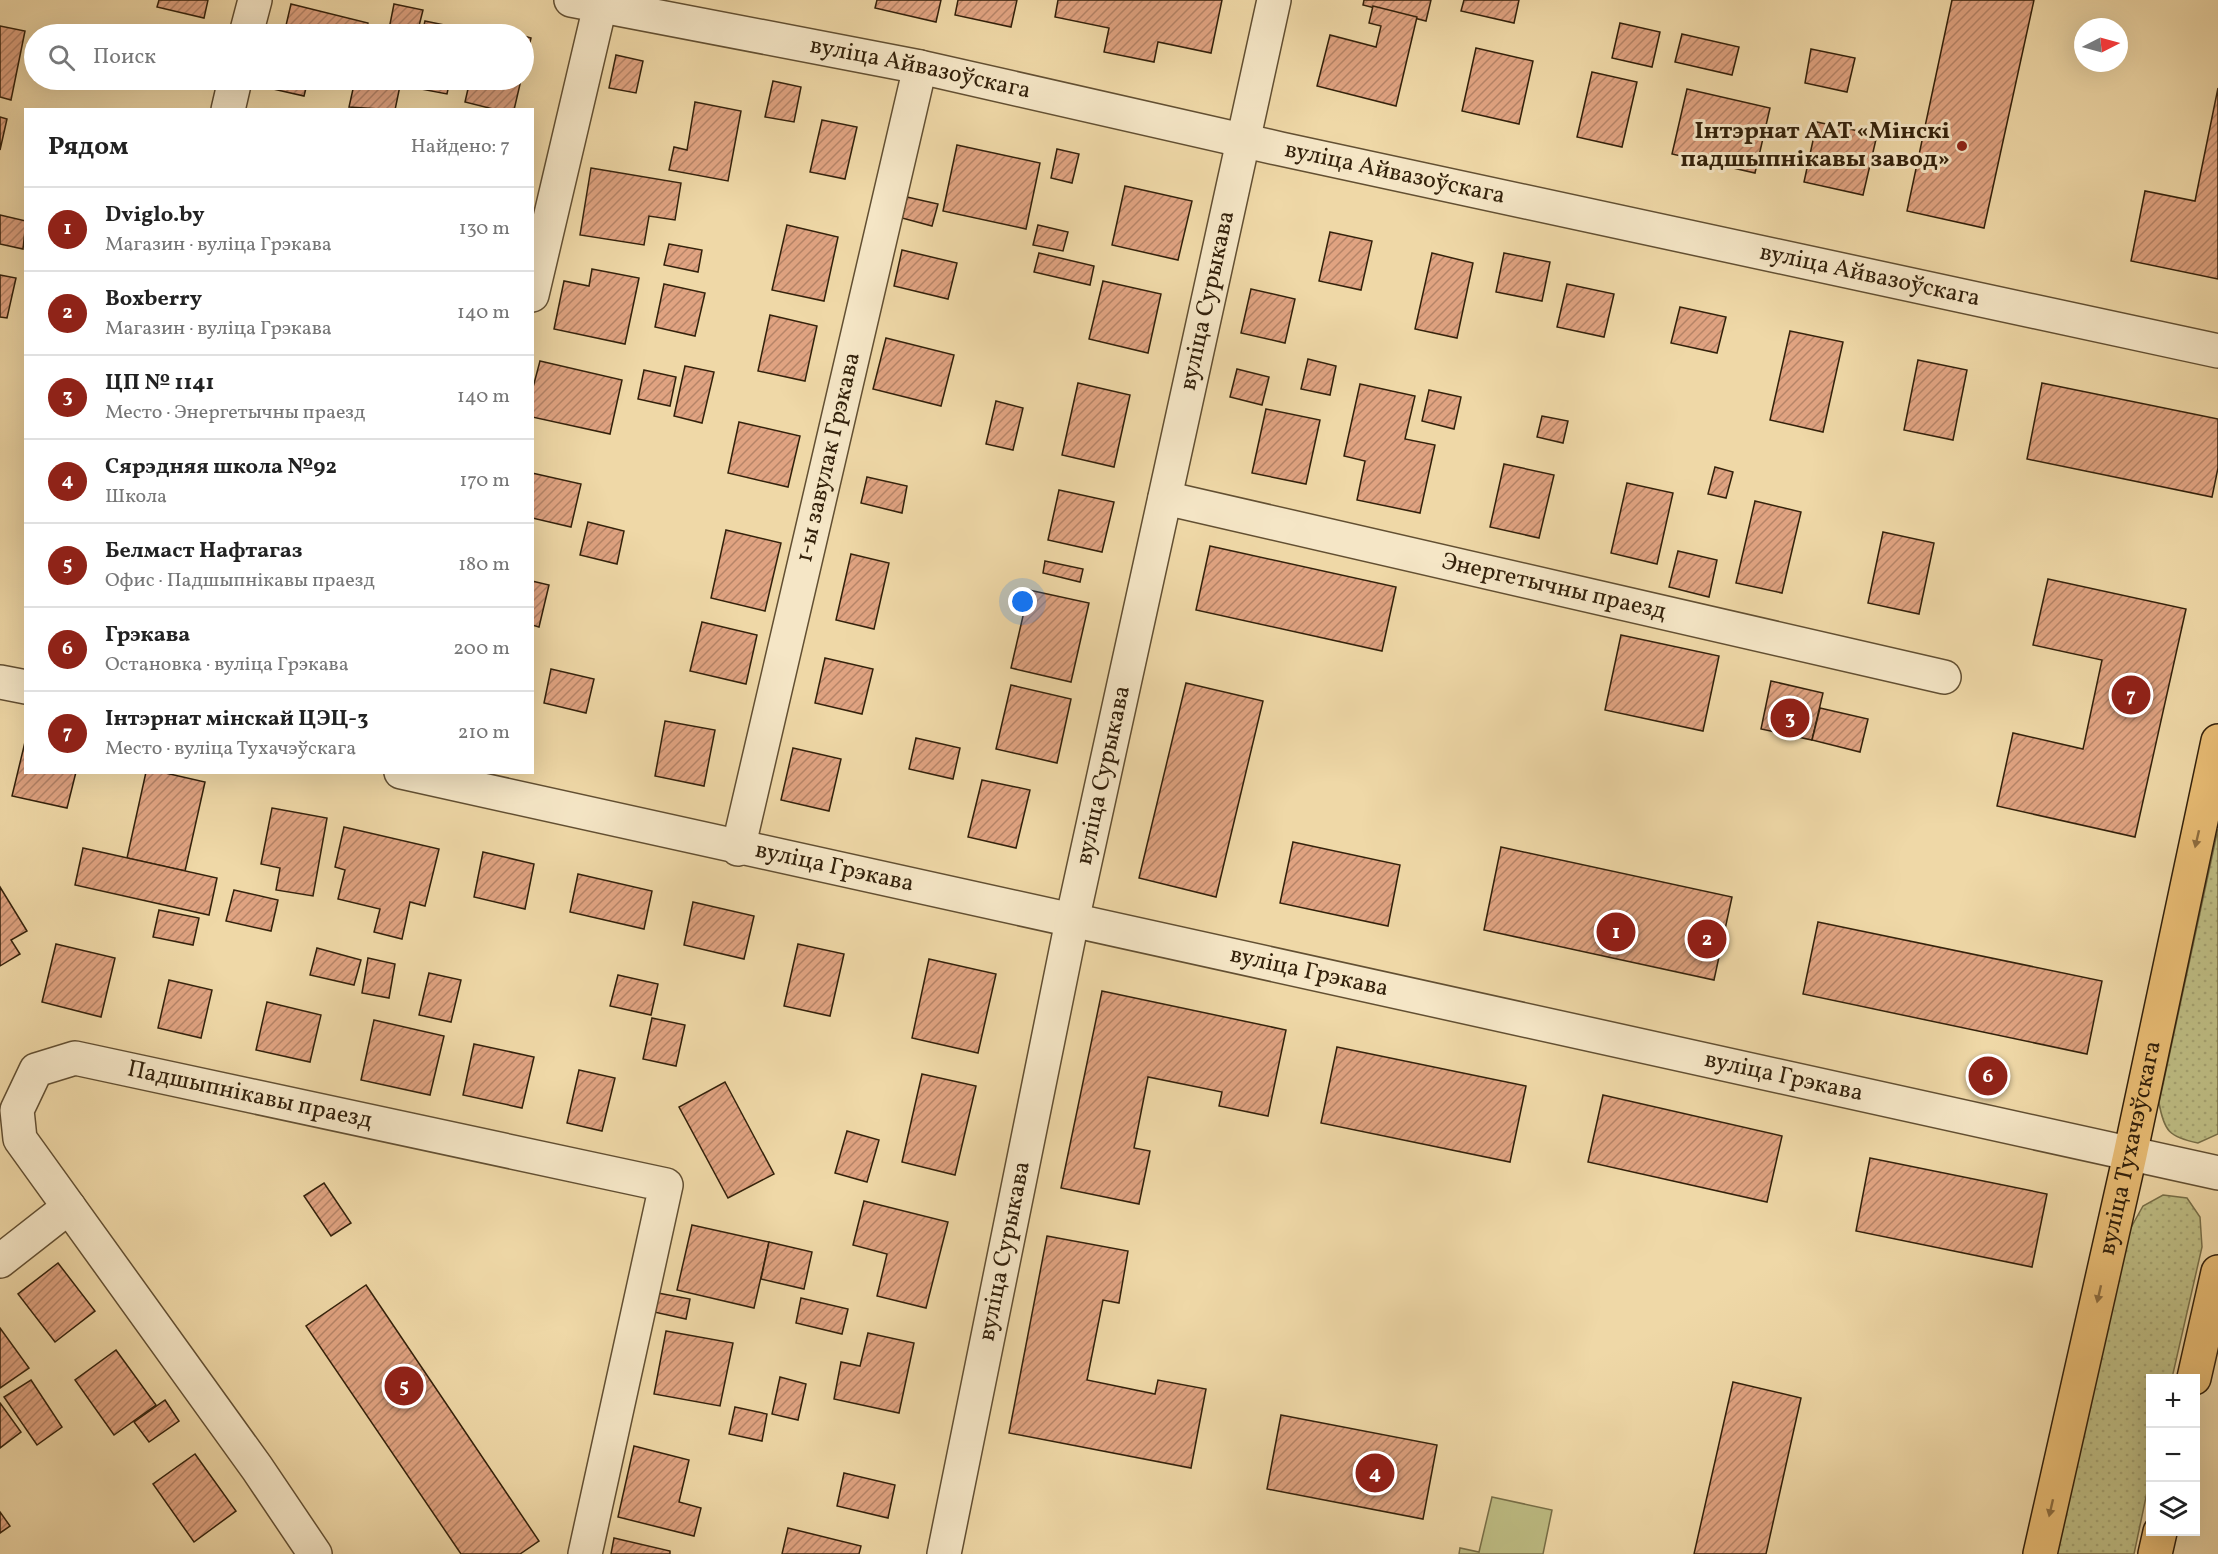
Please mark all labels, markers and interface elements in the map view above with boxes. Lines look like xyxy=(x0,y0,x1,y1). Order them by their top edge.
north arrow xyxy=(2074,18,2128,72)
search box xyxy=(24,24,534,90)
street label: вуліца Айвазоўскага xyxy=(807,29,1034,109)
icon: search xyxy=(45,41,78,74)
text: Поиск xyxy=(93,42,156,73)
place label: Інтэрнат ААТ «Мінскі падшыпнікавы завод» xyxy=(1681,115,1950,177)
text: Рядом xyxy=(48,129,128,165)
text: Найдено: 7 xyxy=(411,133,510,161)
street label: вуліца Айвазоўскага xyxy=(1281,133,1508,214)
marker: Інтэрнат ААТ «Мінскі падшыпнікавы завод» xyxy=(1955,139,1969,153)
text: Dviglo.by xyxy=(105,200,205,231)
street label: вуліца Сурыкава xyxy=(1172,208,1244,393)
text: 1 xyxy=(63,215,72,243)
text: 130 m xyxy=(459,215,510,243)
text: Магазин · вуліца Грэкава xyxy=(105,231,332,259)
street label: вуліца Айвазоўскага xyxy=(1756,236,1983,316)
text: Boxberry xyxy=(105,284,202,315)
text: 2 xyxy=(62,299,73,327)
text: 140 m xyxy=(457,299,510,327)
text: Магазин · вуліца Грэкава xyxy=(105,315,332,343)
street label: 1-ы завулак Грэкава xyxy=(788,349,870,566)
text: ЦП № 1141 xyxy=(105,368,214,399)
text: 3 xyxy=(62,383,73,411)
text: 140 m xyxy=(457,383,510,411)
text: Место · Энергетычны праезд xyxy=(105,399,365,427)
text: Сярэдняя школа №92 xyxy=(105,452,337,483)
text: 4 xyxy=(61,467,74,495)
text: 170 m xyxy=(460,467,510,495)
text: Школа xyxy=(105,483,167,511)
text: Белмаст Нафтагаз xyxy=(105,536,302,567)
street label: Энергетычны праезд xyxy=(1438,545,1670,630)
text: 5 xyxy=(63,551,72,579)
text: 180 m xyxy=(458,551,510,579)
text: Офис · Падшыпнікавы праезд xyxy=(105,567,375,595)
your location xyxy=(1008,587,1037,616)
text: Грэкава xyxy=(105,620,190,651)
text: 6 xyxy=(62,635,73,663)
text: 200 m xyxy=(453,635,510,663)
text: Остановка · вуліца Грэкава xyxy=(105,651,349,679)
pin: 7 xyxy=(2112,672,2150,718)
street label: вуліца Сурыкава xyxy=(1068,682,1140,868)
pin: 3 xyxy=(1770,696,1810,740)
text: Інтэрнат мінскай ЦЭЦ-3 xyxy=(105,704,368,735)
text: 7 xyxy=(63,719,72,747)
text: 210 m xyxy=(458,719,510,747)
text: Место · вуліца Тухачэўскага xyxy=(105,735,356,763)
one-way arrow xyxy=(2192,830,2201,849)
street label: вуліца Грэкава xyxy=(752,834,917,902)
pin: 1 xyxy=(1596,910,1636,954)
pin: 2 xyxy=(1688,916,1726,962)
street label: вуліца Грэкава xyxy=(1227,938,1392,1006)
street label: вуліца Тухачэўскага xyxy=(2091,1038,2171,1258)
street label: вуліца Грэкава xyxy=(1701,1043,1866,1111)
street label: Падшыпнікавы праезд xyxy=(124,1053,376,1138)
pin: 6 xyxy=(1968,1054,2008,1098)
street label: вуліца Сурыкава xyxy=(970,1158,1040,1344)
one-way arrow xyxy=(2094,1285,2103,1304)
pin: 5 xyxy=(384,1364,424,1408)
map controls xyxy=(2146,1374,2200,1536)
button: + xyxy=(2146,1374,2200,1428)
button: − xyxy=(2146,1428,2200,1482)
pin: 4 xyxy=(1356,1450,1394,1496)
button: layers xyxy=(2146,1482,2200,1536)
one-way arrow xyxy=(2045,1499,2055,1517)

